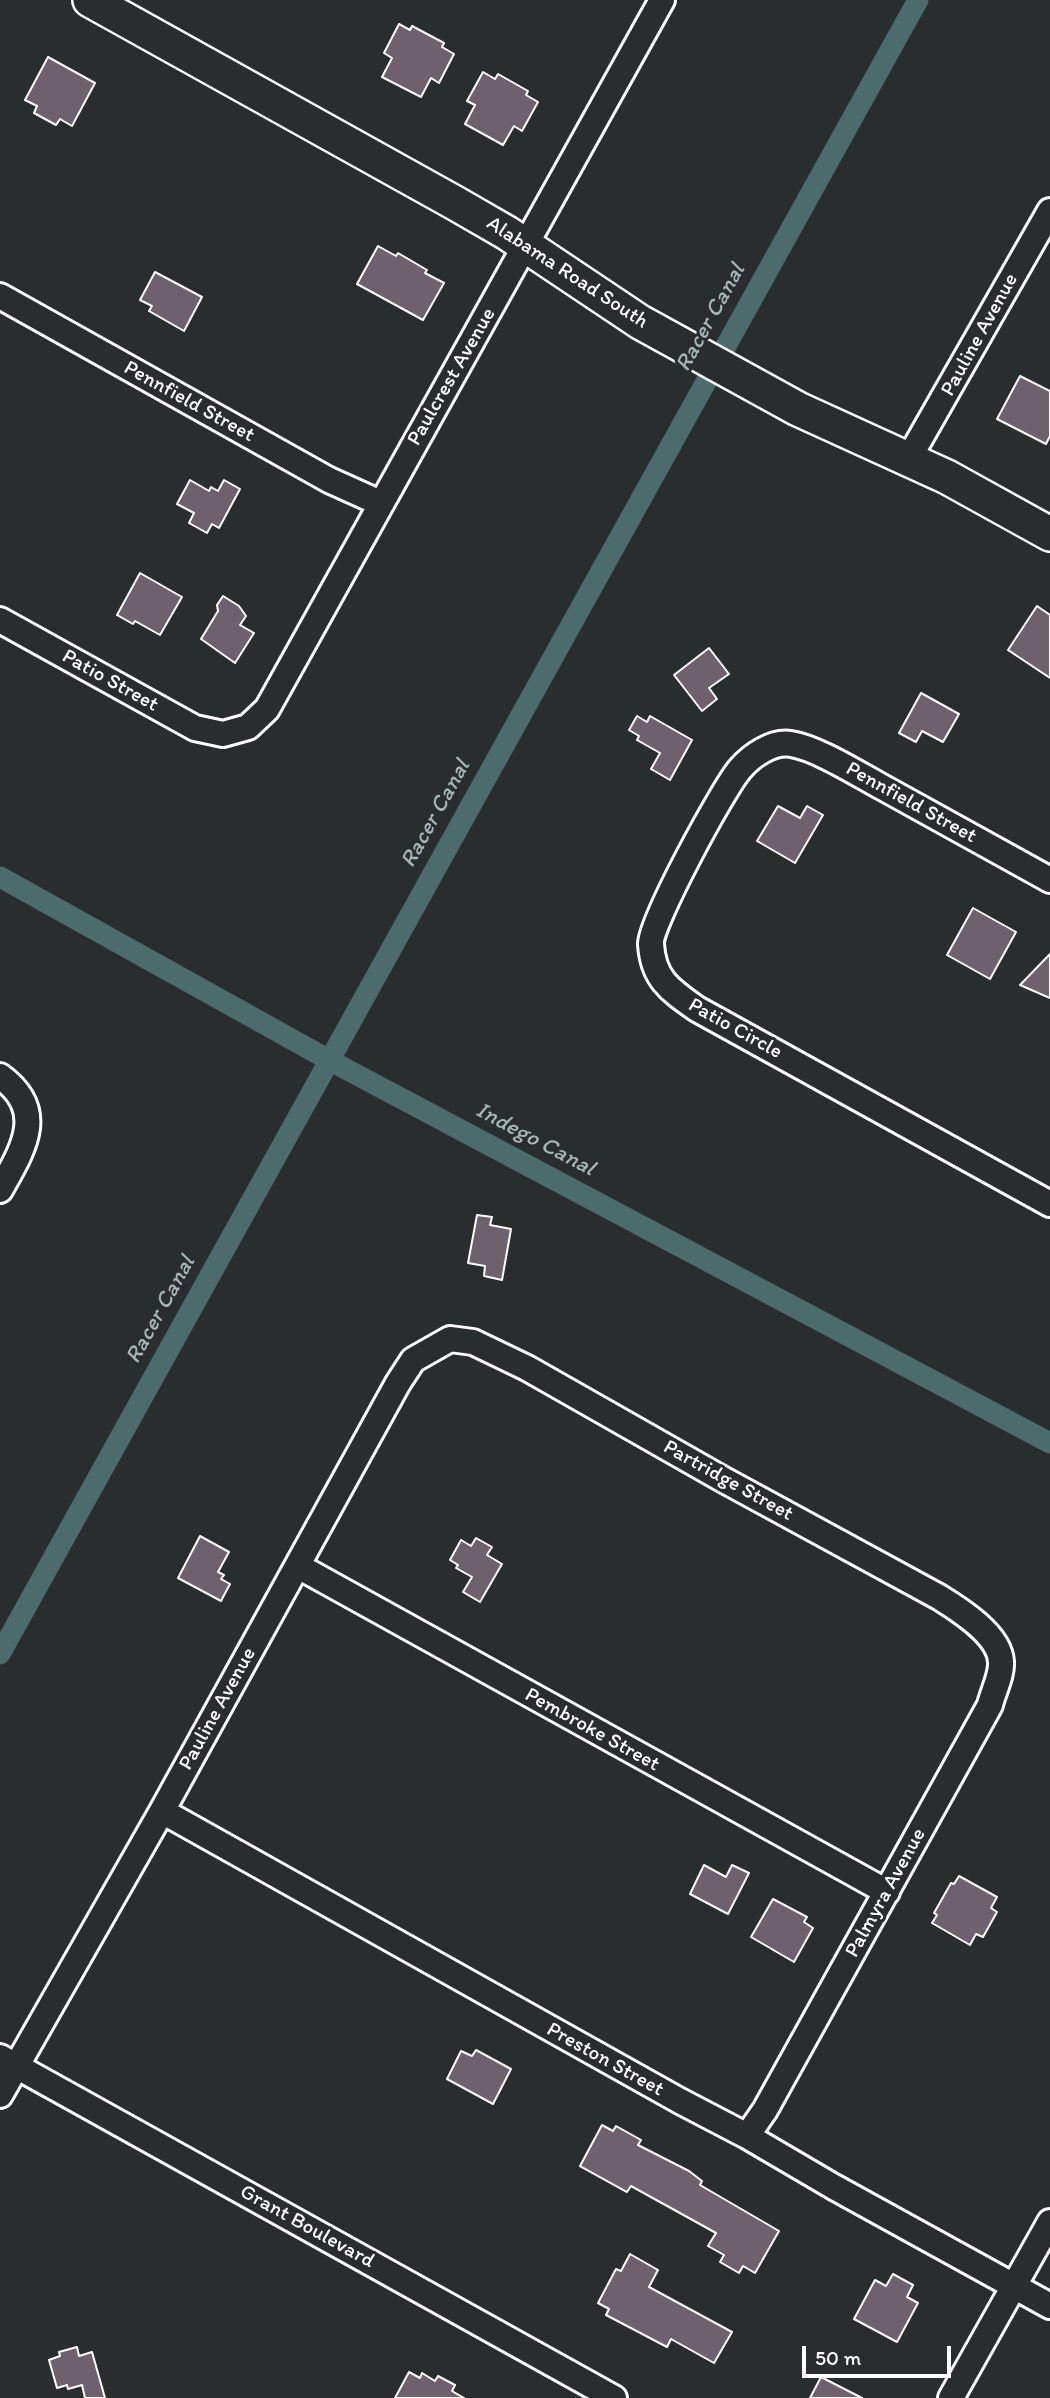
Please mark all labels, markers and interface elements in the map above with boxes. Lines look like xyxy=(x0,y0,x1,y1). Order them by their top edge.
street label: Alabama Road South xyxy=(482,211,652,335)
water label: Racer Canal xyxy=(670,259,752,377)
street label: Pauline Avenue xyxy=(936,269,1024,401)
street label: Paulcrest Avenue xyxy=(402,303,502,451)
street label: Pennfield Street xyxy=(119,356,259,448)
street label: Patio Street xyxy=(57,644,163,718)
water label: Racer Canal xyxy=(395,755,477,873)
street label: Pennfield Street xyxy=(841,757,981,849)
street label: Patio Circle xyxy=(684,993,786,1065)
water label: Indego Canal xyxy=(471,1097,599,1183)
water label: Racer Canal xyxy=(120,1251,202,1369)
street label: Partridge Street xyxy=(659,1435,797,1527)
street label: Pauline Avenue xyxy=(174,1643,262,1775)
street label: Pembroke Street xyxy=(520,1683,664,1777)
street label: Palmyra Avenue xyxy=(840,1824,932,1962)
street label: Preston Street xyxy=(542,2017,668,2103)
street label: Grant Boulevard xyxy=(235,2180,379,2274)
scale bar xyxy=(805,2332,954,2376)
text: 50 m xyxy=(815,2345,861,2370)

